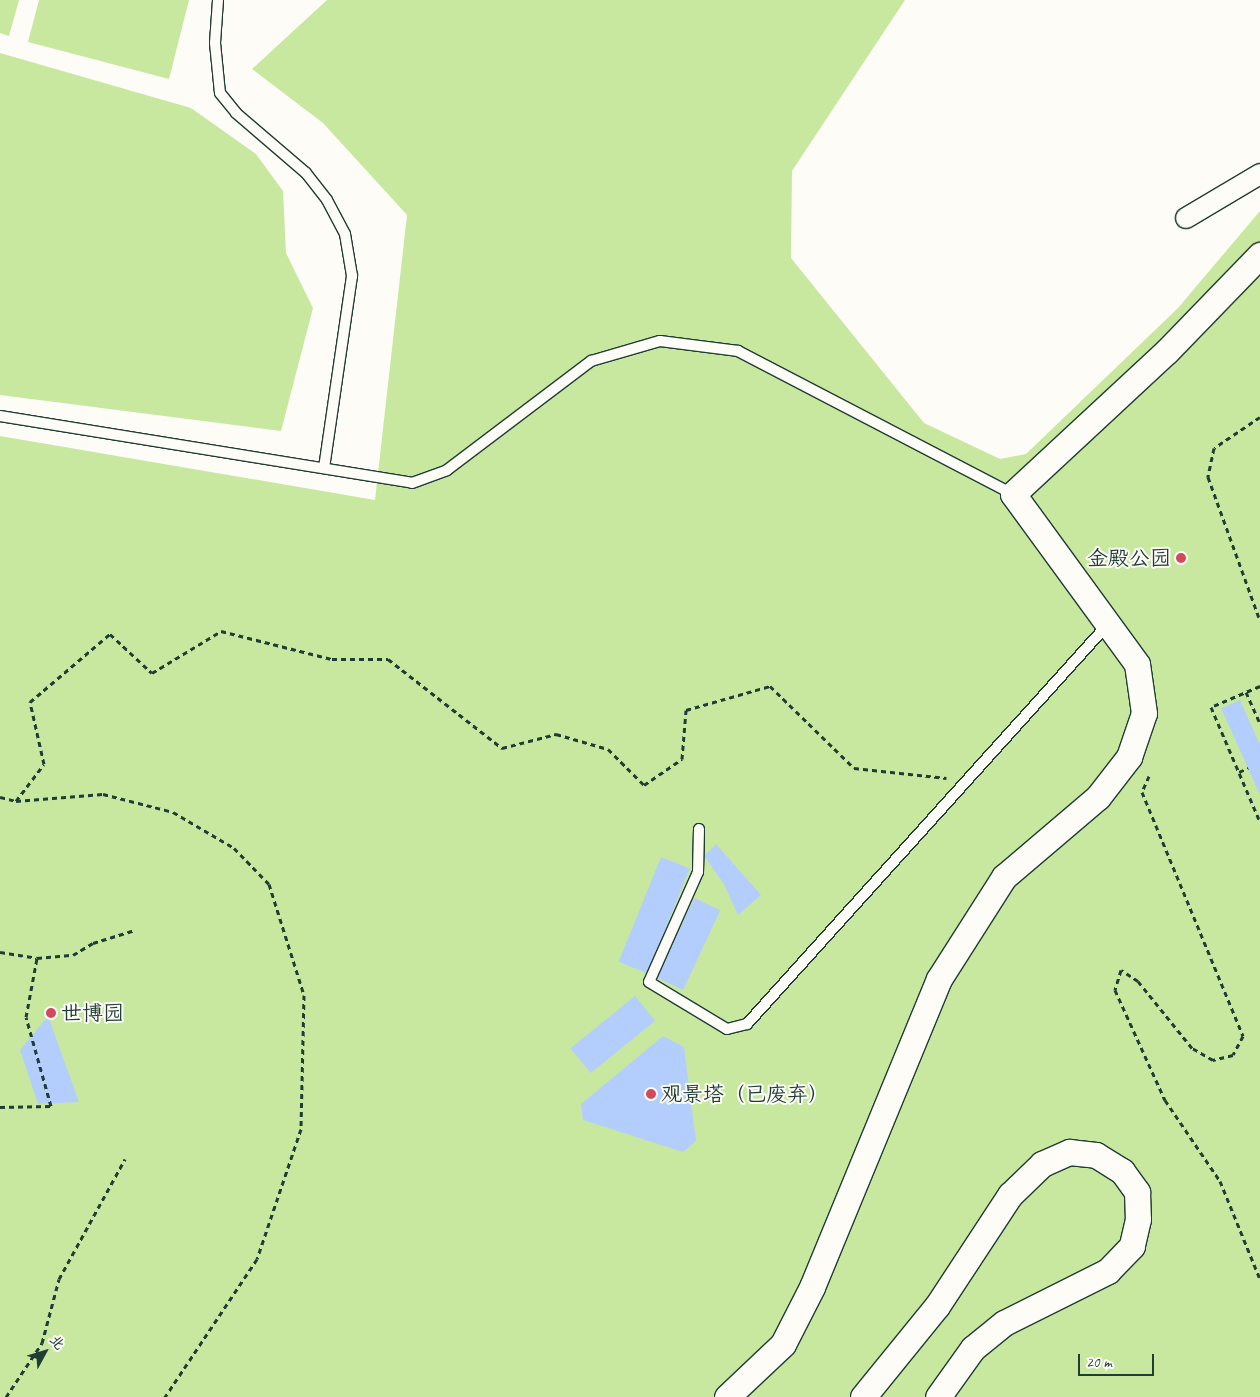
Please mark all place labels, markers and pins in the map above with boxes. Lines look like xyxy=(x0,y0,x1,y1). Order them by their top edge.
place label: 金殿公园 xyxy=(1087,545,1171,571)
marker: 金殿公园 xyxy=(1175,552,1187,564)
place label: 世博园 xyxy=(61,1000,124,1026)
marker: 世博园 xyxy=(45,1007,57,1019)
place label: 观景塔（已废弃） xyxy=(661,1081,829,1107)
marker: 观景塔（已废弃） xyxy=(645,1088,657,1100)

